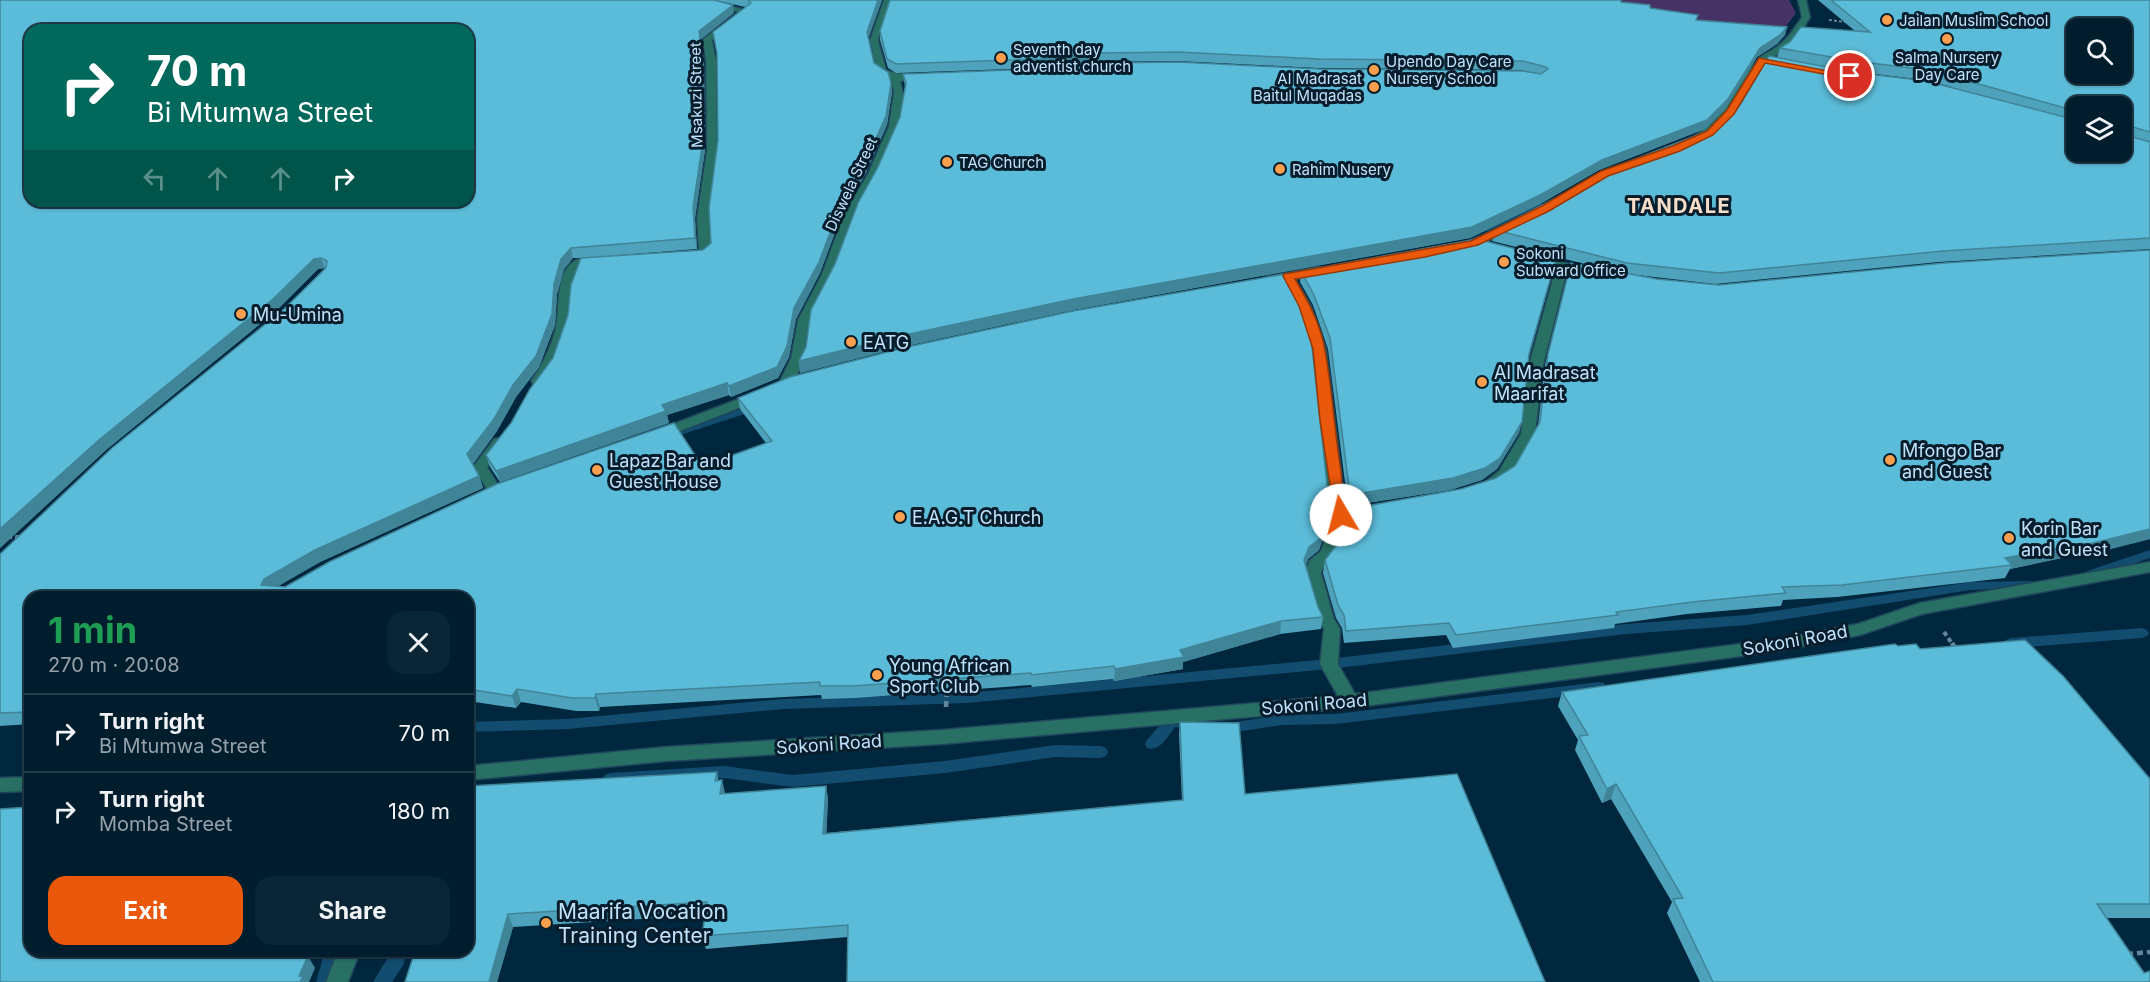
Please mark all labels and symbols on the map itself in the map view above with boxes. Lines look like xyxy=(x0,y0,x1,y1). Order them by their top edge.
place label: Jailan Muslim School xyxy=(1899,11,2048,30)
marker: Jailan Muslim School xyxy=(1880,13,1894,27)
marker: Salma Nursery Day Care xyxy=(1940,32,1954,46)
place label: Seventh day adventist church xyxy=(1013,40,1131,76)
street label: Msakuzi Street xyxy=(686,42,706,148)
place label: Salma Nursery Day Care xyxy=(1895,48,2000,84)
pin xyxy=(1824,50,1875,101)
marker: Seventh day adventist church xyxy=(994,51,1008,65)
place label: Upendo Day Care Nursery School xyxy=(1386,52,1512,88)
marker: Upendo Day Care Nursery School xyxy=(1367,63,1381,77)
place label: Al Madrasat Baitul Muqadas xyxy=(1253,69,1362,105)
marker: Al Madrasat Baitul Muqadas xyxy=(1367,80,1381,94)
street label: Diswela Street xyxy=(821,134,881,234)
place label: TAG Church xyxy=(959,153,1044,172)
marker: TAG Church xyxy=(940,155,954,169)
place label: Rahim Nusery xyxy=(1292,160,1392,179)
marker: Rahim Nusery xyxy=(1273,162,1287,176)
district label: TANDALE xyxy=(1627,194,1731,218)
place label: Sokoni Subward Office xyxy=(1516,244,1626,280)
marker: Sokoni Subward Office xyxy=(1497,255,1511,269)
place label: Mu-Umina xyxy=(253,304,342,325)
marker: Mu-Umina xyxy=(234,307,248,321)
place label: EATG xyxy=(863,332,909,353)
marker: EATG xyxy=(844,335,858,349)
place label: Al Madrasat Maarifat xyxy=(1494,362,1596,404)
marker: Al Madrasat Maarifat xyxy=(1475,375,1489,389)
place label: Mfongo Bar and Guest xyxy=(1902,440,2002,482)
place label: Lapaz Bar and Guest House xyxy=(609,450,731,492)
marker: Mfongo Bar and Guest xyxy=(1883,453,1897,467)
marker: Lapaz Bar and Guest House xyxy=(590,463,604,477)
position arrow xyxy=(1309,483,1373,547)
place label: E.A.G.T Church xyxy=(912,507,1041,528)
marker: E.A.G.T Church xyxy=(893,510,907,524)
place label: Korin Bar and Guest xyxy=(2021,518,2108,560)
marker: Korin Bar and Guest xyxy=(2002,531,2016,545)
street label: Sokoni Road xyxy=(1741,620,1849,660)
place label: Young African Sport Club xyxy=(889,655,1010,697)
marker: Young African Sport Club xyxy=(870,668,884,682)
street label: Sokoni Road xyxy=(1260,689,1368,719)
street label: Sokoni Road xyxy=(775,730,883,758)
place label: Maarifa Vocation Training Center xyxy=(558,899,726,948)
marker: Maarifa Vocation Training Center xyxy=(539,916,553,930)

